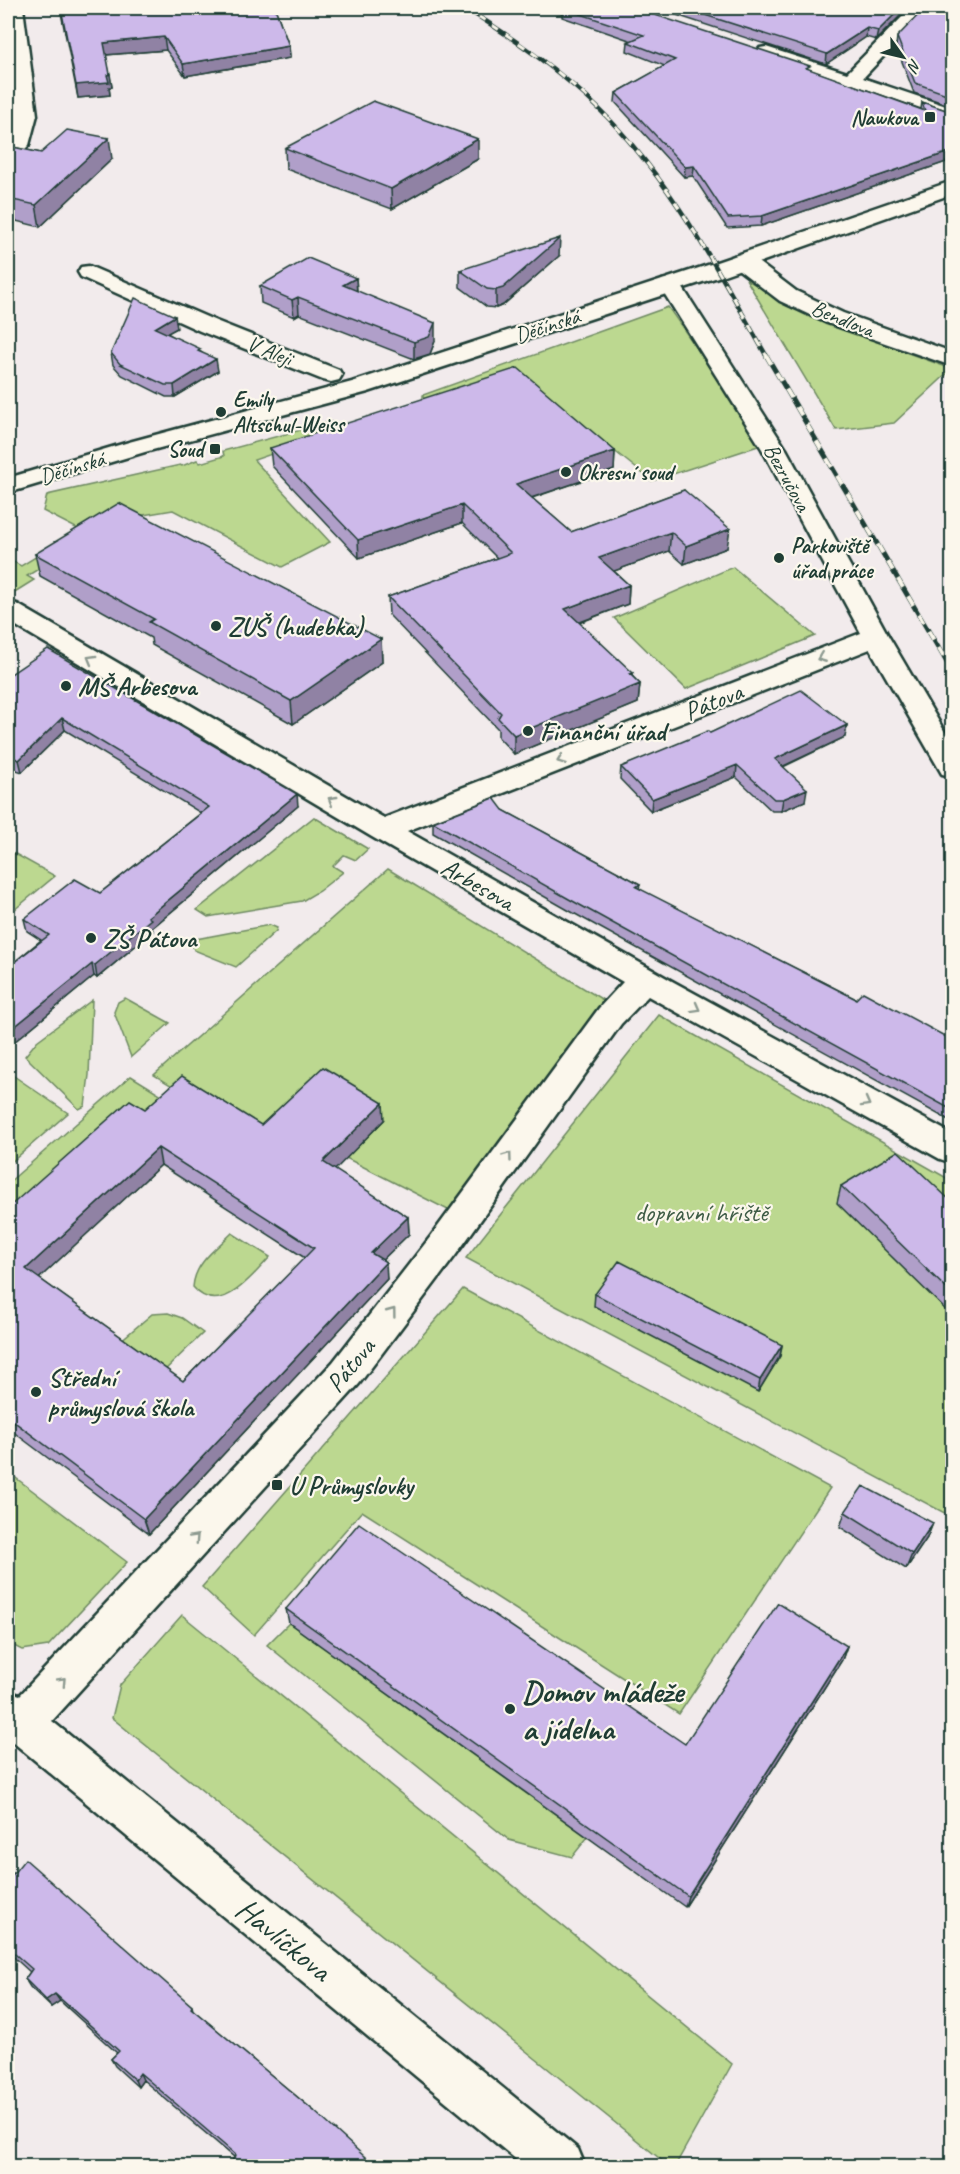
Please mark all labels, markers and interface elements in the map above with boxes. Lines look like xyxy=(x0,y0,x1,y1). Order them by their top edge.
north arrow xyxy=(873,27,933,87)
text: N xyxy=(902,55,926,77)
place label: Nawkova xyxy=(851,104,920,132)
marker: Nawkova xyxy=(923,110,937,124)
street label: Bendlova xyxy=(807,294,880,345)
street label: Děčínská xyxy=(511,302,586,350)
street label: V Aleji xyxy=(243,329,299,374)
place label: Emily Altschul-Weiss xyxy=(233,386,346,439)
marker: Emily Altschul-Weiss xyxy=(214,405,228,419)
place label: Soud xyxy=(167,436,207,464)
street label: Bezručova xyxy=(757,439,818,517)
marker: Soud xyxy=(208,442,222,456)
street label: Děčínská xyxy=(36,444,111,491)
place label: Okresní soud xyxy=(578,459,677,487)
marker: Okresní soud xyxy=(559,465,573,479)
place label: Parkoviště úřad práce xyxy=(791,532,875,585)
marker: Parkoviště úřad práce xyxy=(772,551,786,565)
place label: ZUŠ (hudebka) xyxy=(228,610,366,643)
marker: ZUŠ (hudebka) xyxy=(209,619,223,633)
one-way arrow xyxy=(816,651,827,663)
one-way arrow xyxy=(87,655,97,667)
place label: MŠ Arbesova xyxy=(78,670,199,703)
street label: Pátova xyxy=(679,674,749,728)
marker: MŠ Arbesova xyxy=(59,679,73,693)
place label: Finanční úřad xyxy=(540,715,670,748)
marker: Finanční úřad xyxy=(521,724,535,738)
one-way arrow xyxy=(556,753,567,765)
one-way arrow xyxy=(328,796,338,807)
street label: Arbesova xyxy=(435,850,522,920)
place label: ZŠ Pátova xyxy=(103,922,199,955)
marker: ZŠ Pátova xyxy=(84,931,98,945)
one-way arrow xyxy=(690,1001,700,1012)
one-way arrow xyxy=(860,1095,871,1107)
one-way arrow xyxy=(501,1151,512,1162)
park label: dopravní hřiště xyxy=(635,1196,771,1229)
one-way arrow xyxy=(385,1308,396,1319)
street label: Pátova xyxy=(319,1330,383,1399)
place label: Střední průmyslová škola xyxy=(48,1361,196,1424)
marker: Střední průmyslová škola xyxy=(29,1385,43,1399)
place label: U Průmyslovky xyxy=(289,1469,416,1502)
marker: U Průmyslovky xyxy=(270,1478,284,1492)
one-way arrow xyxy=(188,1534,199,1545)
place label: Domov mládeže a jídelna xyxy=(522,1671,686,1749)
one-way arrow xyxy=(55,1677,66,1687)
marker: Domov mládeže a jídelna xyxy=(503,1702,517,1716)
street label: Havlíčkova xyxy=(227,1888,342,1992)

